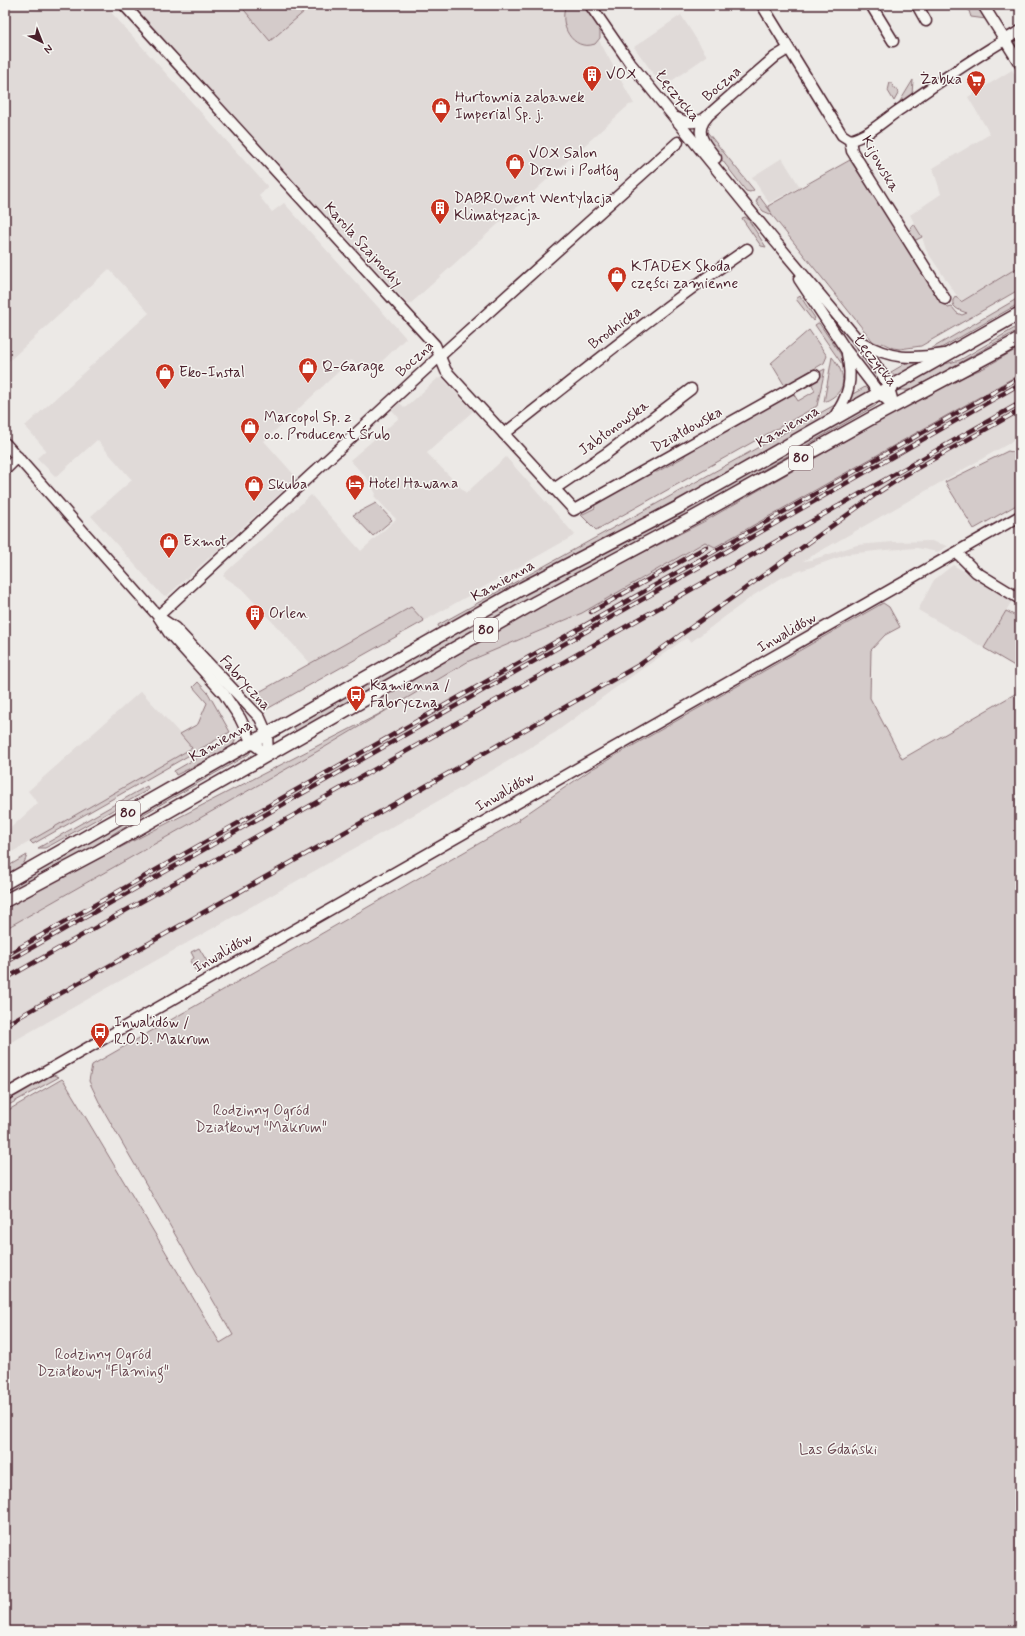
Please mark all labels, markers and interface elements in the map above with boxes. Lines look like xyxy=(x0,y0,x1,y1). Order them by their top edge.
north arrow xyxy=(22,22,62,62)
text: N xyxy=(41,41,56,56)
street label: Boczna xyxy=(698,62,746,106)
building icon: VOX xyxy=(581,64,603,92)
place label: VOX xyxy=(606,65,637,85)
street label: Łęczycka xyxy=(650,66,704,126)
supermarket icon: Żabka xyxy=(965,69,987,97)
place label: Żabka xyxy=(920,70,962,90)
place label: Hurtownia zabawek Imperial Sp. j. xyxy=(455,88,585,125)
shop icon: Hurtownia zabawek Imperial Sp. j. xyxy=(430,96,452,124)
street label: Kijowska xyxy=(856,132,904,197)
place label: VOX Salon Drzwi i Podłóg xyxy=(529,144,619,181)
shop icon: VOX Salon Drzwi i Podłóg xyxy=(504,152,526,180)
place label: DABROwent Wentylacja Klimatyzacja xyxy=(454,189,612,226)
building icon: DABROwent Wentylacja Klimatyzacja xyxy=(429,197,451,225)
street label: Karola Szajnochy xyxy=(319,198,407,292)
place label: KTADEX Skoda części zamienne xyxy=(631,257,738,294)
shop icon: KTADEX Skoda części zamienne xyxy=(606,265,628,293)
street label: Brodnicka xyxy=(585,302,645,354)
street label: Łęczycka xyxy=(848,331,902,391)
street label: Boczna xyxy=(392,336,438,382)
shop icon: Q-Garage xyxy=(297,356,319,384)
place label: Q-Garage xyxy=(322,357,385,378)
shop icon: Eko-Instal xyxy=(154,362,176,390)
place label: Eko-Instal xyxy=(179,363,245,383)
street label: Jabłonowska xyxy=(575,395,654,460)
street label: Kamienna xyxy=(753,401,823,453)
street label: Działdowska xyxy=(648,402,726,458)
place label: Marcopol Sp. z o.o. Producent Śrub xyxy=(264,408,390,445)
shop icon: Marcopol Sp. z o.o. Producent Śrub xyxy=(239,416,261,444)
road number: 80 xyxy=(789,446,813,470)
hotel icon: Hotel Hawana xyxy=(344,473,366,501)
shop icon: Skuba xyxy=(243,474,265,502)
place label: Hotel Hawana xyxy=(369,474,458,494)
place label: Skuba xyxy=(268,475,307,495)
shop icon: Exmot xyxy=(158,531,180,559)
place label: Exmot xyxy=(183,532,227,552)
street label: Kamienna xyxy=(468,555,539,607)
building icon: Orlen xyxy=(244,603,266,631)
place label: Orlen xyxy=(269,604,308,624)
street label: Inwalidów xyxy=(754,608,820,658)
road number: 80 xyxy=(474,618,498,642)
street label: Fabryczna xyxy=(215,651,275,715)
place label: Kamienna / Fabryczna xyxy=(370,676,450,713)
bus stop icon: Kamienna / Fabryczna xyxy=(345,684,367,712)
street label: Kamienna xyxy=(186,715,256,767)
street label: Inwalidów xyxy=(472,767,538,817)
road number: 80 xyxy=(116,801,140,825)
street label: Inwalidów xyxy=(190,928,256,978)
place label: Inwalidów / R.O.D. Makrum xyxy=(114,1013,210,1050)
bus stop icon: Inwalidów / R.O.D. Makrum xyxy=(89,1021,111,1049)
park label: Rodzinny Ogród Działkowy "Makrum" xyxy=(195,1101,327,1138)
park label: Rodzinny Ogród Działkowy "Flaming" xyxy=(37,1345,169,1383)
park label: Las Gdański xyxy=(799,1440,877,1460)

